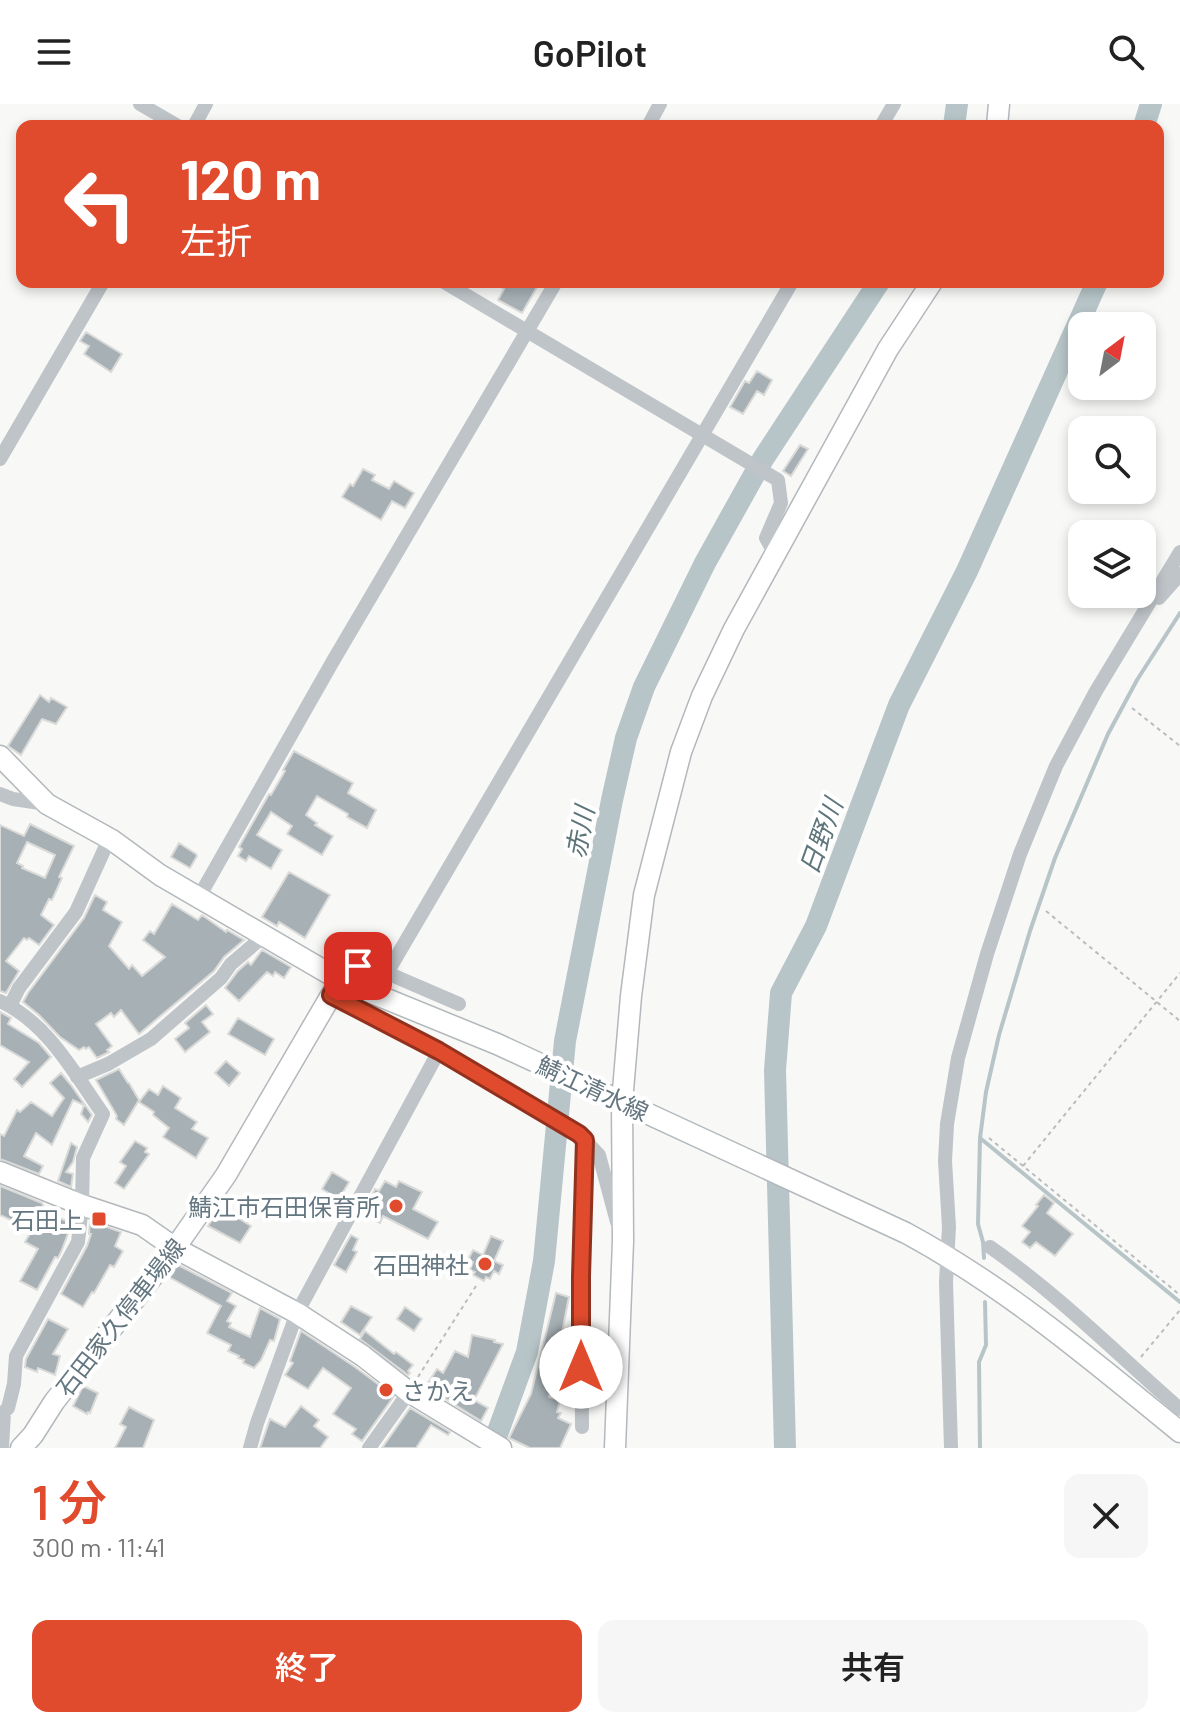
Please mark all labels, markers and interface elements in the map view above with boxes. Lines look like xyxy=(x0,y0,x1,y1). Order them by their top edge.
icon: menu xyxy=(32,30,76,74)
icon: search xyxy=(1104,30,1148,74)
text: GoPilot xyxy=(533,31,647,74)
text: 120 m xyxy=(180,144,321,211)
icon: left xyxy=(48,152,152,256)
text: 左折 xyxy=(180,218,252,261)
north arrow xyxy=(1068,312,1156,400)
map controls xyxy=(1068,312,1156,608)
button: search xyxy=(1068,416,1156,504)
button: layers xyxy=(1068,520,1156,608)
water label: 日野川 xyxy=(792,791,849,878)
water label: 赤川 xyxy=(559,801,600,860)
pin xyxy=(324,932,392,1000)
icon: arrive xyxy=(336,944,380,988)
street label: 鯖江清水線 xyxy=(532,1050,654,1126)
place label: 鯖江市石田保育所 xyxy=(188,1192,380,1221)
marker: 鯖江市石田保育所 xyxy=(387,1197,405,1215)
place label: 石田上 xyxy=(11,1205,83,1234)
marker: 石田上 xyxy=(90,1210,108,1228)
street label: 石田家久停車場線 xyxy=(49,1232,191,1402)
place label: 石田神社 xyxy=(373,1250,469,1279)
marker: 石田神社 xyxy=(476,1255,494,1273)
position arrow xyxy=(539,1325,623,1409)
place label: さかえ xyxy=(402,1376,474,1405)
marker: さかえ xyxy=(377,1381,395,1399)
text: 1 分 xyxy=(32,1472,107,1530)
button: close xyxy=(1064,1474,1148,1558)
text: 300 m · 11:41 xyxy=(32,1531,165,1562)
button: 終了 xyxy=(32,1620,582,1712)
button: 共有 xyxy=(598,1620,1148,1712)

